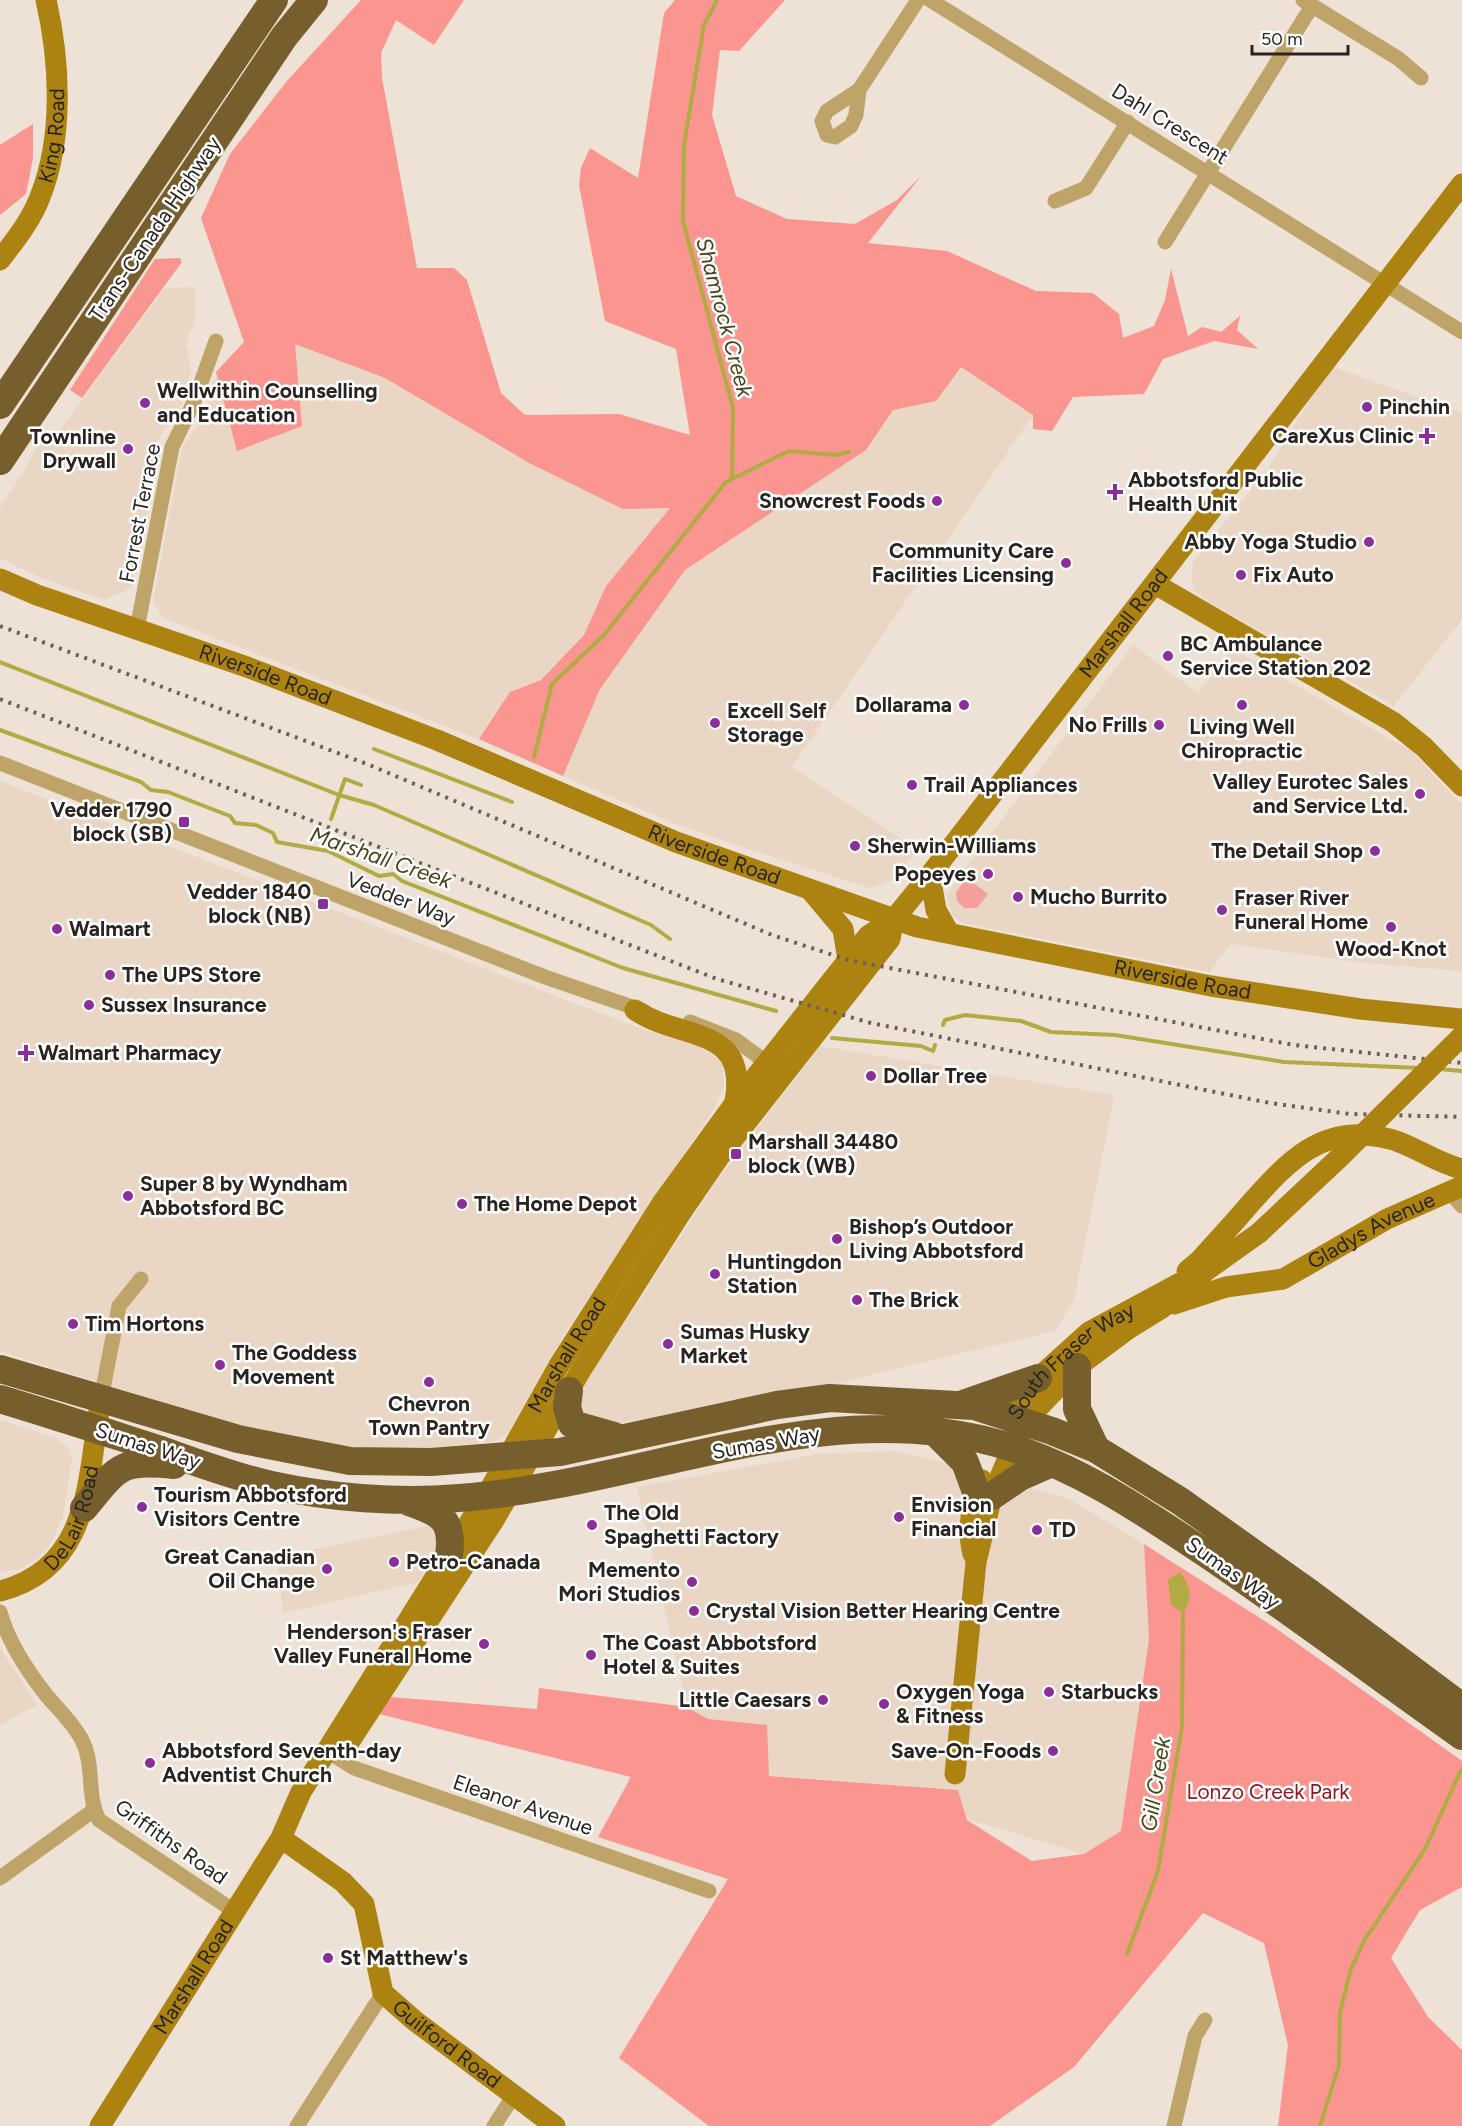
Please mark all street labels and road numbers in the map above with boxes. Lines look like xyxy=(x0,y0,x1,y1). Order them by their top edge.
street label: Dahl Crescent xyxy=(1107,78,1233,169)
street label: King Road xyxy=(33,88,69,186)
street label: Trans-Canada Highway xyxy=(83,132,226,326)
street label: Forrest Terrace xyxy=(114,441,165,585)
street label: Marshall Road xyxy=(1074,564,1173,683)
street label: Riverside Road xyxy=(196,638,335,710)
street label: Riverside Road xyxy=(644,819,784,890)
street label: Vedder Way xyxy=(343,866,459,931)
street label: Riverside Road xyxy=(1112,954,1253,1004)
street label: Gladys Avenue xyxy=(1303,1187,1439,1274)
street label: Marshall Road xyxy=(522,1292,611,1417)
street label: South Fraser Way xyxy=(1002,1297,1139,1424)
street label: Sumas Way xyxy=(92,1417,204,1474)
street label: Sumas Way xyxy=(710,1421,822,1464)
street label: DeLair Road xyxy=(38,1463,103,1576)
street label: Sumas Way xyxy=(1181,1531,1285,1614)
street label: Eleanor Avenue xyxy=(450,1769,596,1840)
street label: Griffiths Road xyxy=(110,1794,232,1889)
street label: Marshall Road xyxy=(148,1915,239,2039)
street label: Guilford Road xyxy=(388,1994,506,2093)

